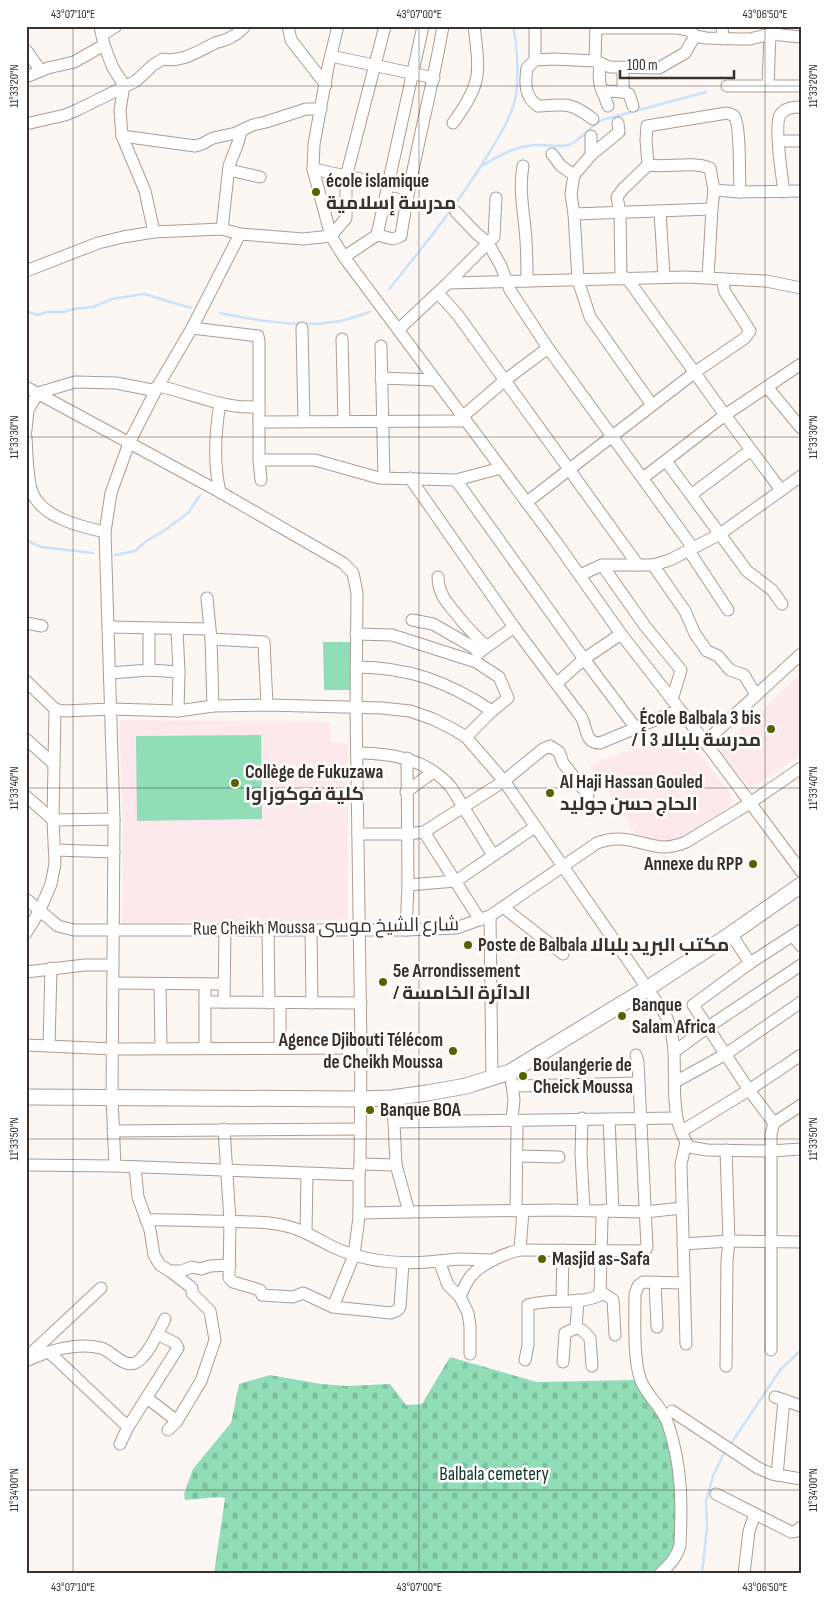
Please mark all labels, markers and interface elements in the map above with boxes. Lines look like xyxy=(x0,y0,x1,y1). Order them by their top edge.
text: 43°07'10"E xyxy=(51,7,95,22)
text: 43°07'00"E xyxy=(396,7,442,22)
text: 43°06'50"E xyxy=(743,7,787,22)
scale bar xyxy=(620,48,733,80)
text: 100 m xyxy=(627,56,658,75)
text: 11°33'20"N xyxy=(7,64,22,108)
text: 11°33'20"N xyxy=(806,64,821,108)
place label: école islamique مدرسة إسلامية xyxy=(326,170,456,216)
marker: école islamique مدرسة إسلامية xyxy=(310,186,322,198)
text: 11°33'30"N xyxy=(7,415,22,459)
text: 11°33'30"N xyxy=(806,415,821,459)
place label: École Balbala 3 bis / مدرسة بلبالا 3 أ xyxy=(632,707,761,752)
marker: École Balbala 3 bis / مدرسة بلبالا 3 أ xyxy=(765,723,777,735)
place label: Collège de Fukuzawa كلية فوكوزاوا xyxy=(245,761,383,806)
text: 11°33'40"N xyxy=(7,766,22,810)
text: 11°33'40"N xyxy=(806,766,821,810)
place label: Al Haji Hassan Gouled الحاج حسن جوليد xyxy=(559,771,703,817)
marker: Collège de Fukuzawa كلية فوكوزاوا xyxy=(229,777,241,789)
marker: Al Haji Hassan Gouled الحاج حسن جوليد xyxy=(544,787,556,799)
place label: Annexe du RPP xyxy=(643,853,743,876)
marker: Annexe du RPP xyxy=(747,858,759,870)
street label: Rue Cheikh Moussa شارع الشيخ موسى xyxy=(193,913,459,942)
place label: Poste de Balbala مكتب البريد بلبالا xyxy=(478,934,729,957)
marker: Poste de Balbala مكتب البريد بلبالا xyxy=(462,939,474,951)
place label: 5e Arrondissement / الدائرة الخامسة xyxy=(393,960,531,1005)
marker: 5e Arrondissement / الدائرة الخامسة xyxy=(377,976,389,988)
place label: Banque Salam Africa xyxy=(632,994,716,1039)
marker: Banque Salam Africa xyxy=(616,1010,628,1022)
place label: Agence Djibouti Télécom de Cheikh Moussa xyxy=(278,1029,443,1074)
marker: Agence Djibouti Télécom de Cheikh Moussa xyxy=(447,1045,459,1057)
place label: Boulangerie de Cheick Moussa xyxy=(533,1054,633,1099)
marker: Boulangerie de Cheick Moussa xyxy=(517,1070,529,1082)
place label: Banque BOA xyxy=(380,1099,462,1122)
marker: Banque BOA xyxy=(364,1104,376,1116)
text: 11°33'50"N xyxy=(7,1117,22,1161)
text: 11°33'50"N xyxy=(806,1117,821,1161)
place label: Masjid as-Safa xyxy=(552,1248,650,1271)
marker: Masjid as-Safa xyxy=(536,1253,548,1265)
park label: Balbala cemetery xyxy=(439,1463,549,1486)
text: 11°34'00"N xyxy=(7,1468,22,1512)
text: 11°34'00"N xyxy=(806,1468,821,1512)
text: 43°07'10"E xyxy=(51,1580,95,1595)
text: 43°07'00"E xyxy=(396,1580,442,1595)
text: 43°06'50"E xyxy=(743,1580,787,1595)

